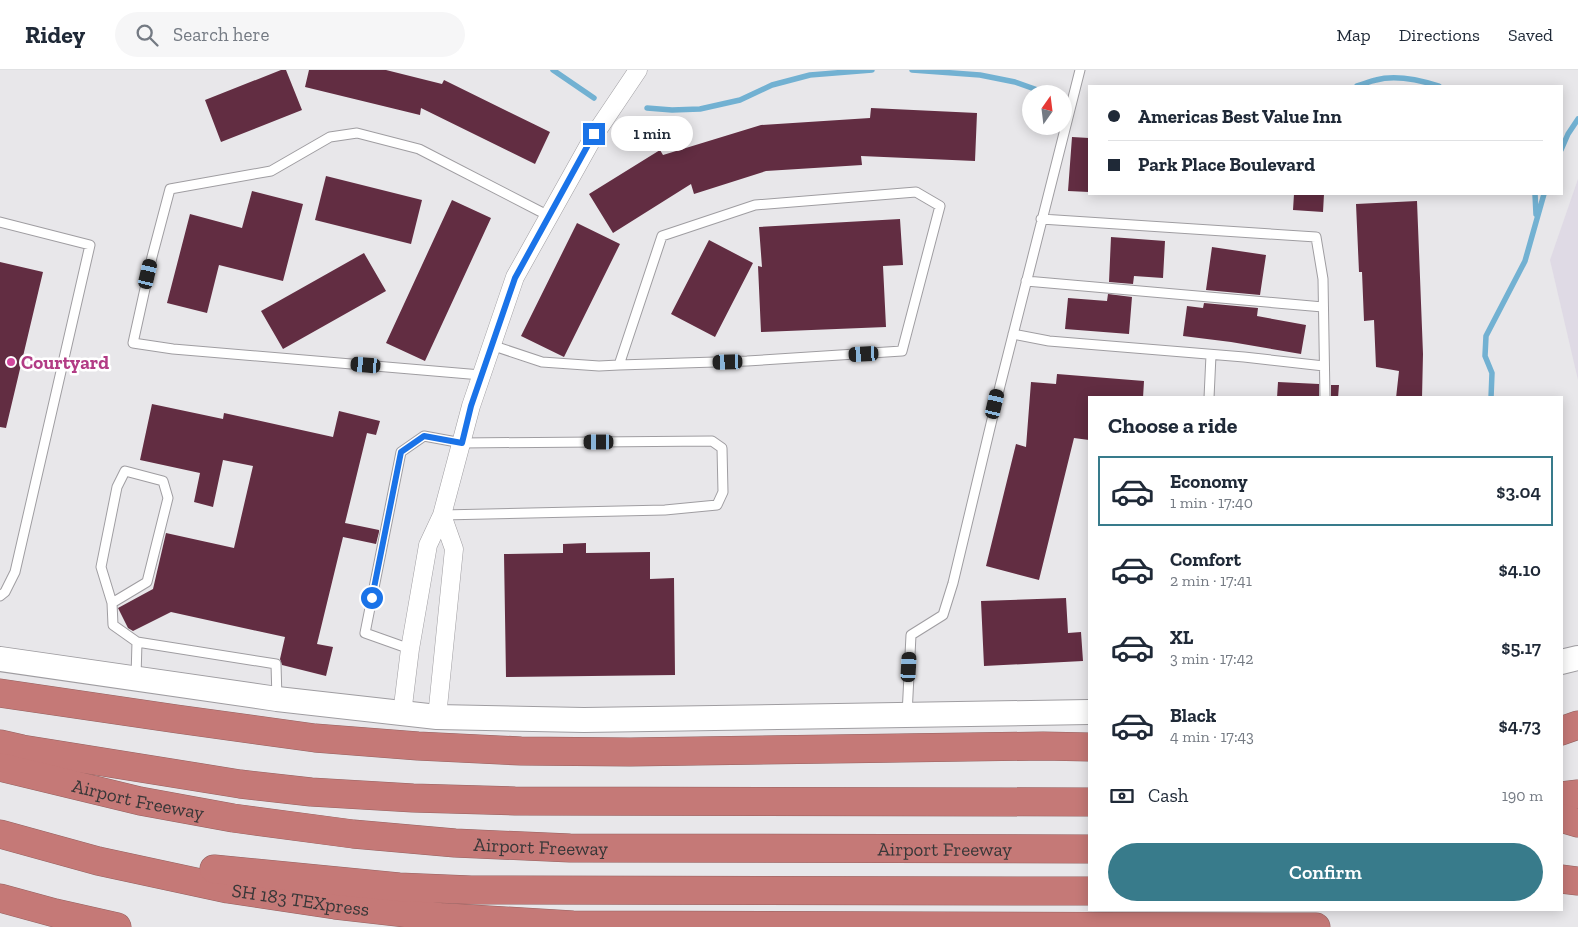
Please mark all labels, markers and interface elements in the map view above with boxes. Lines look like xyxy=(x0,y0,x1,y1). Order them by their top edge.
search box xyxy=(115,12,465,57)
text: Ridey xyxy=(25,20,85,49)
icon: search xyxy=(133,21,161,49)
text: Search here xyxy=(173,23,269,46)
text: Map xyxy=(1336,24,1371,46)
text: Directions xyxy=(1399,24,1480,46)
text: Saved xyxy=(1508,24,1553,46)
north arrow xyxy=(1022,85,1072,135)
map controls xyxy=(1022,85,1072,135)
text: Americas Best Value Inn xyxy=(1138,105,1342,128)
callout: 1 min xyxy=(612,116,694,152)
route end xyxy=(583,123,605,145)
text: 1 min xyxy=(633,124,671,143)
text: Park Place Boulevard xyxy=(1138,153,1315,176)
car xyxy=(137,258,158,290)
car xyxy=(848,346,879,362)
place label: Courtyard xyxy=(21,351,109,374)
car xyxy=(712,354,743,370)
marker: Courtyard xyxy=(5,356,17,368)
car xyxy=(350,356,381,374)
car xyxy=(984,388,1005,420)
text: Choose a ride xyxy=(1108,412,1238,439)
car xyxy=(584,435,614,450)
icon: car xyxy=(1110,469,1155,514)
text: Economy xyxy=(1170,470,1248,493)
text: $3.04 xyxy=(1496,480,1541,503)
text: 1 min · 17:40 xyxy=(1170,493,1253,512)
icon: car xyxy=(1110,547,1155,592)
text: Comfort xyxy=(1170,548,1241,571)
text: $4.10 xyxy=(1499,558,1541,581)
text: 2 min · 17:41 xyxy=(1170,571,1252,590)
route start xyxy=(361,587,383,609)
icon: car xyxy=(1110,625,1155,670)
text: XL xyxy=(1170,626,1193,649)
text: $5.17 xyxy=(1501,636,1541,659)
text: 3 min · 17:42 xyxy=(1170,649,1254,668)
car xyxy=(900,652,917,682)
icon: car xyxy=(1110,703,1155,748)
text: Black xyxy=(1170,704,1216,727)
text: $4.73 xyxy=(1499,714,1541,737)
text: 4 min · 17:43 xyxy=(1170,727,1254,746)
street label: Airport Freeway xyxy=(70,774,206,825)
icon: cash xyxy=(1108,782,1136,810)
text: Cash xyxy=(1148,784,1188,807)
text: 190 m xyxy=(1502,786,1543,805)
street label: Airport Freeway xyxy=(473,833,608,860)
street label: Airport Freeway xyxy=(878,838,1012,861)
button: Confirm xyxy=(1108,843,1543,901)
street label: SH 183 TEXpress xyxy=(230,879,370,921)

